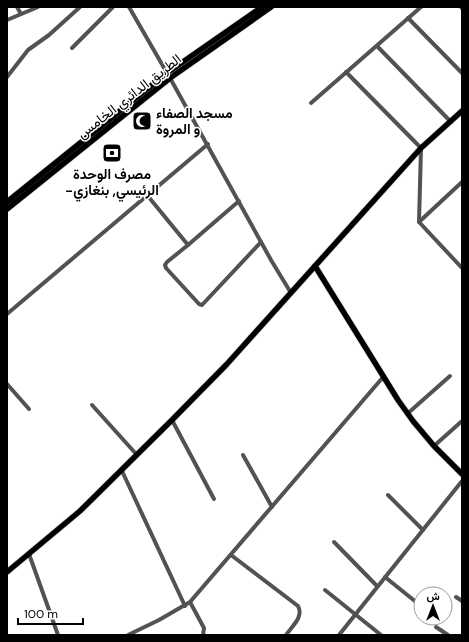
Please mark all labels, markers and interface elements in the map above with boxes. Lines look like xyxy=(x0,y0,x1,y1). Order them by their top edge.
street label: الطريق الدائري الخامس xyxy=(73,50,187,145)
place label: مسجد الصفاء و المروة xyxy=(156,104,233,138)
mosque icon: مسجد الصفاء و المروة xyxy=(131,110,153,132)
bank icon: مصرف الوحدة -الرئيسي, بنغازي xyxy=(101,142,123,164)
place label: مصرف الوحدة -الرئيسي, بنغازي xyxy=(65,165,159,202)
north arrow xyxy=(413,586,453,626)
text: ش xyxy=(426,589,440,603)
scale bar xyxy=(18,600,83,626)
text: 100 m xyxy=(24,606,58,622)

